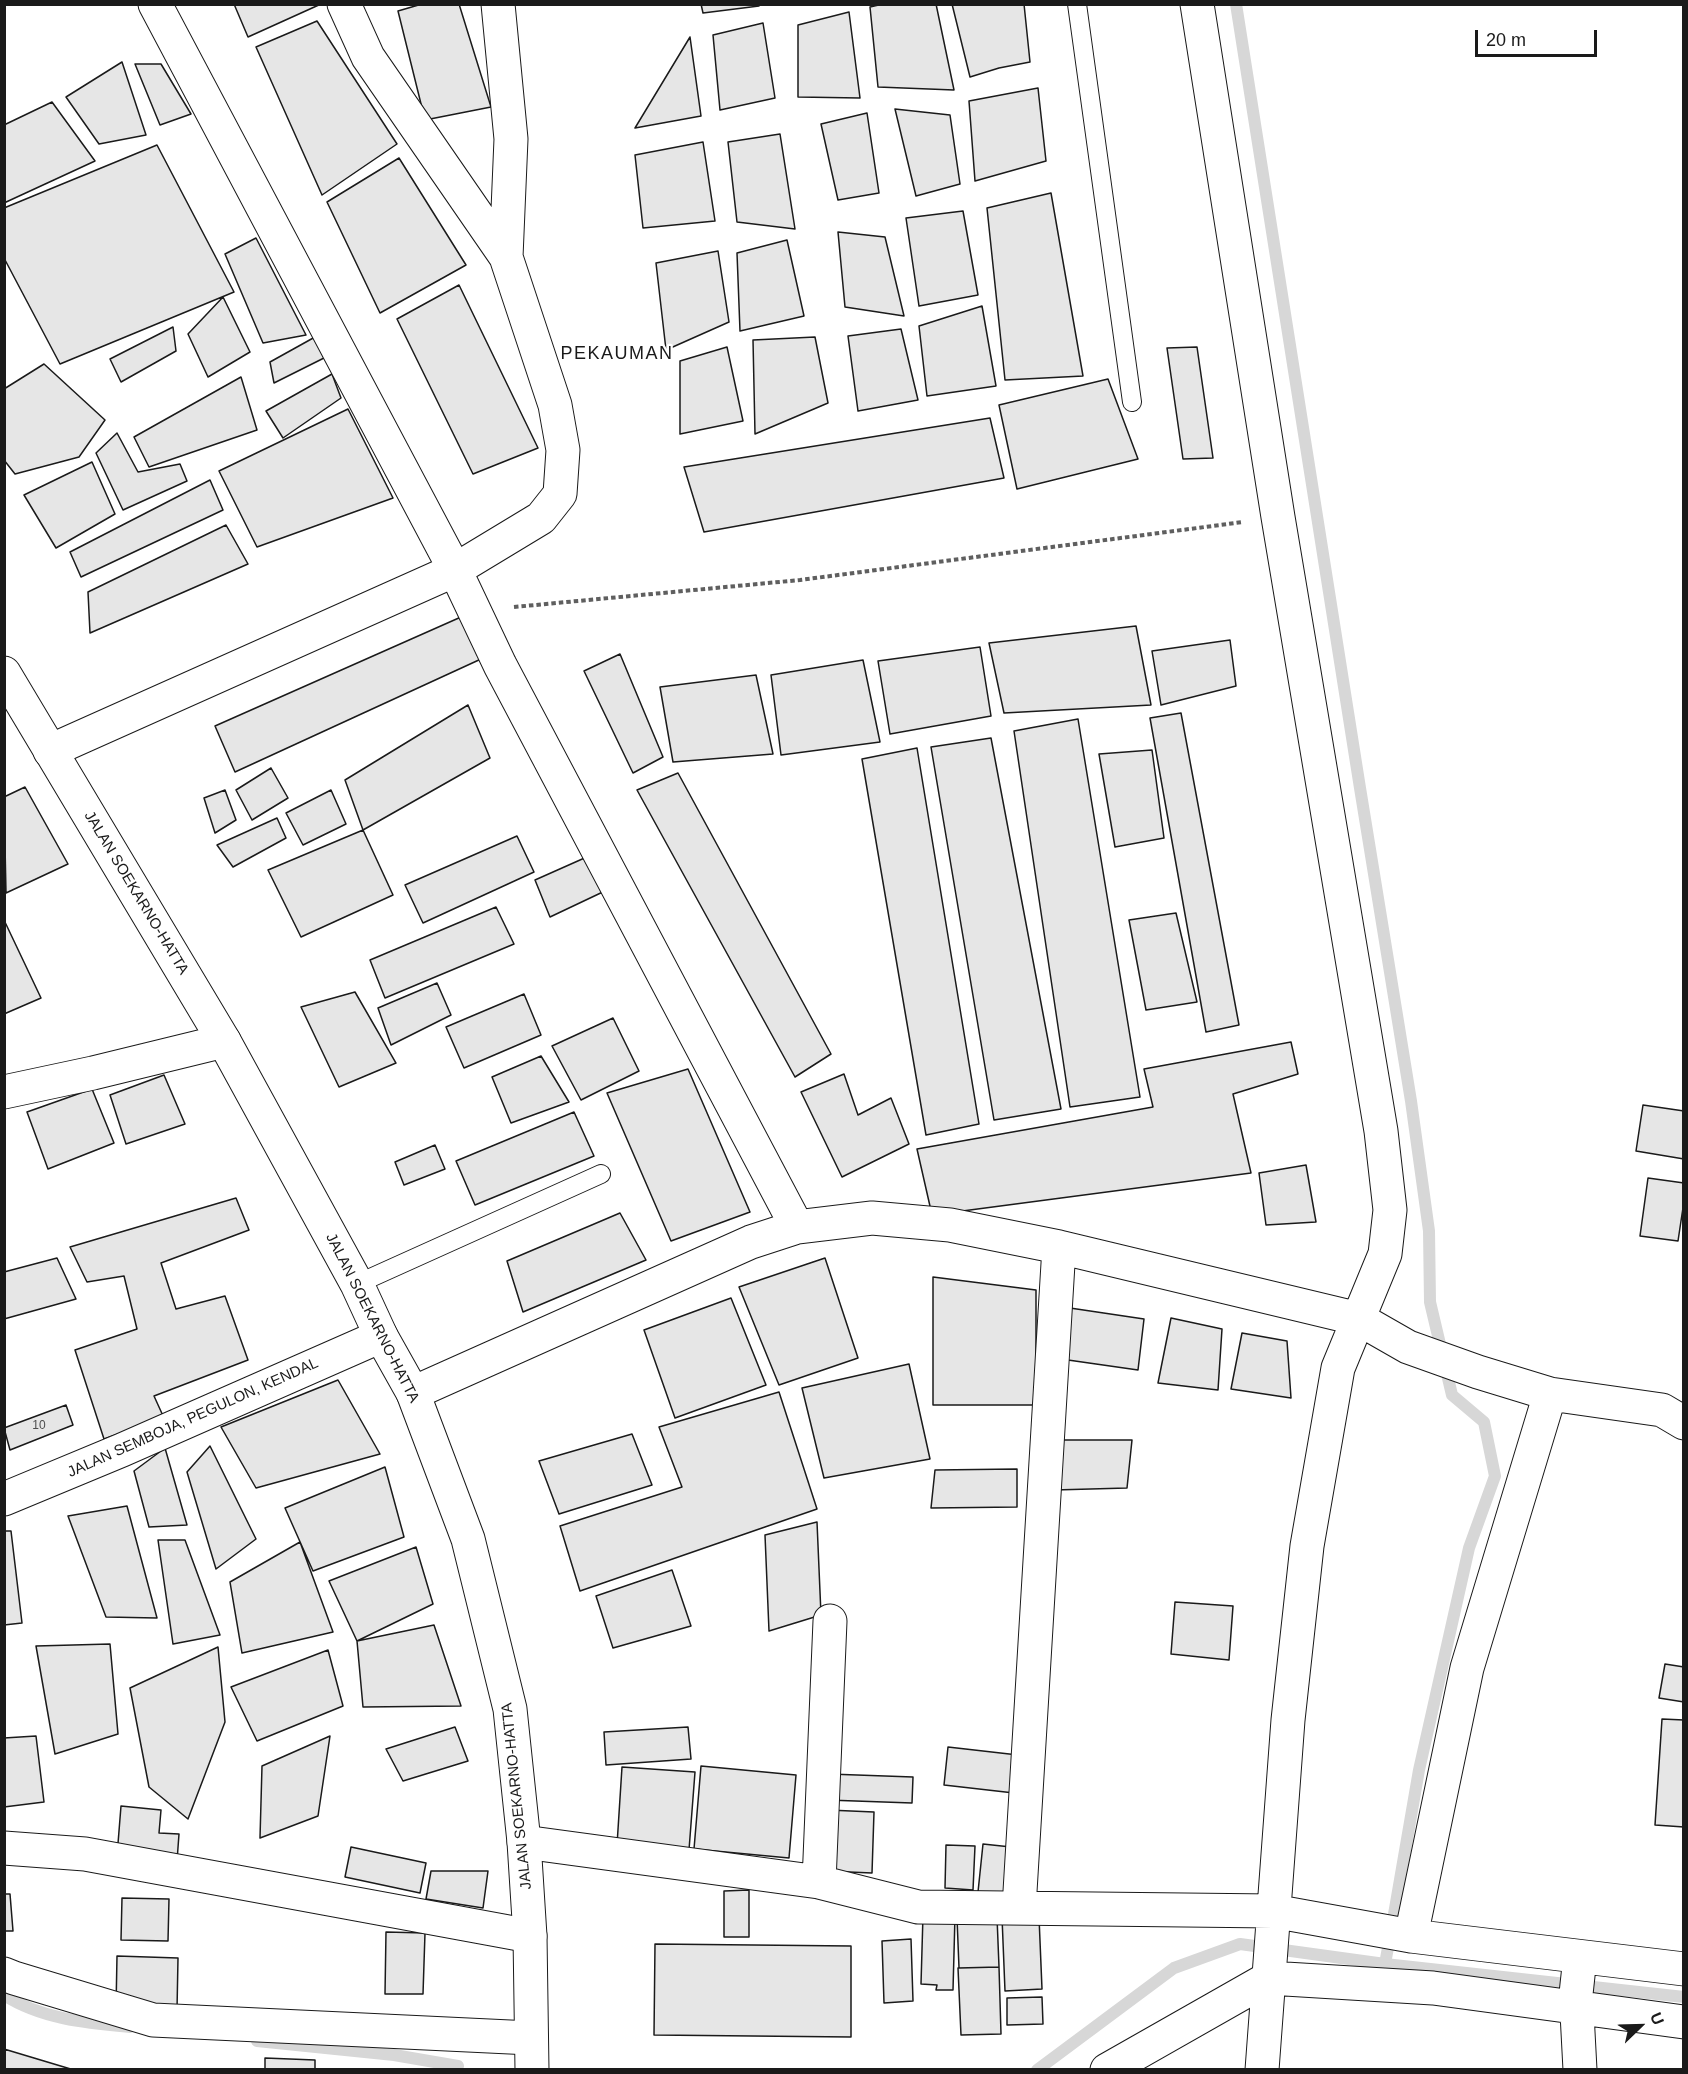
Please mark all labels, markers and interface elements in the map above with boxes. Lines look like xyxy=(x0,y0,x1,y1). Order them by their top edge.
scale bar xyxy=(1478,18,1600,56)
text: 20 m xyxy=(1486,30,1526,50)
district label: PEKAUMAN xyxy=(560,343,674,365)
street label: JALAN SOEKARNO-HATTA xyxy=(80,808,192,978)
street label: JALAN SOEKARNO-HATTA xyxy=(321,1230,423,1406)
street label: JALAN SEMBOJA, PEGULON, KENDAL xyxy=(65,1354,321,1482)
house number: 10 xyxy=(32,1419,46,1433)
street label: JALAN SOEKARNO-HATTA xyxy=(498,1702,536,1890)
north arrow xyxy=(1610,1996,1670,2056)
text: U xyxy=(1647,2010,1667,2027)

